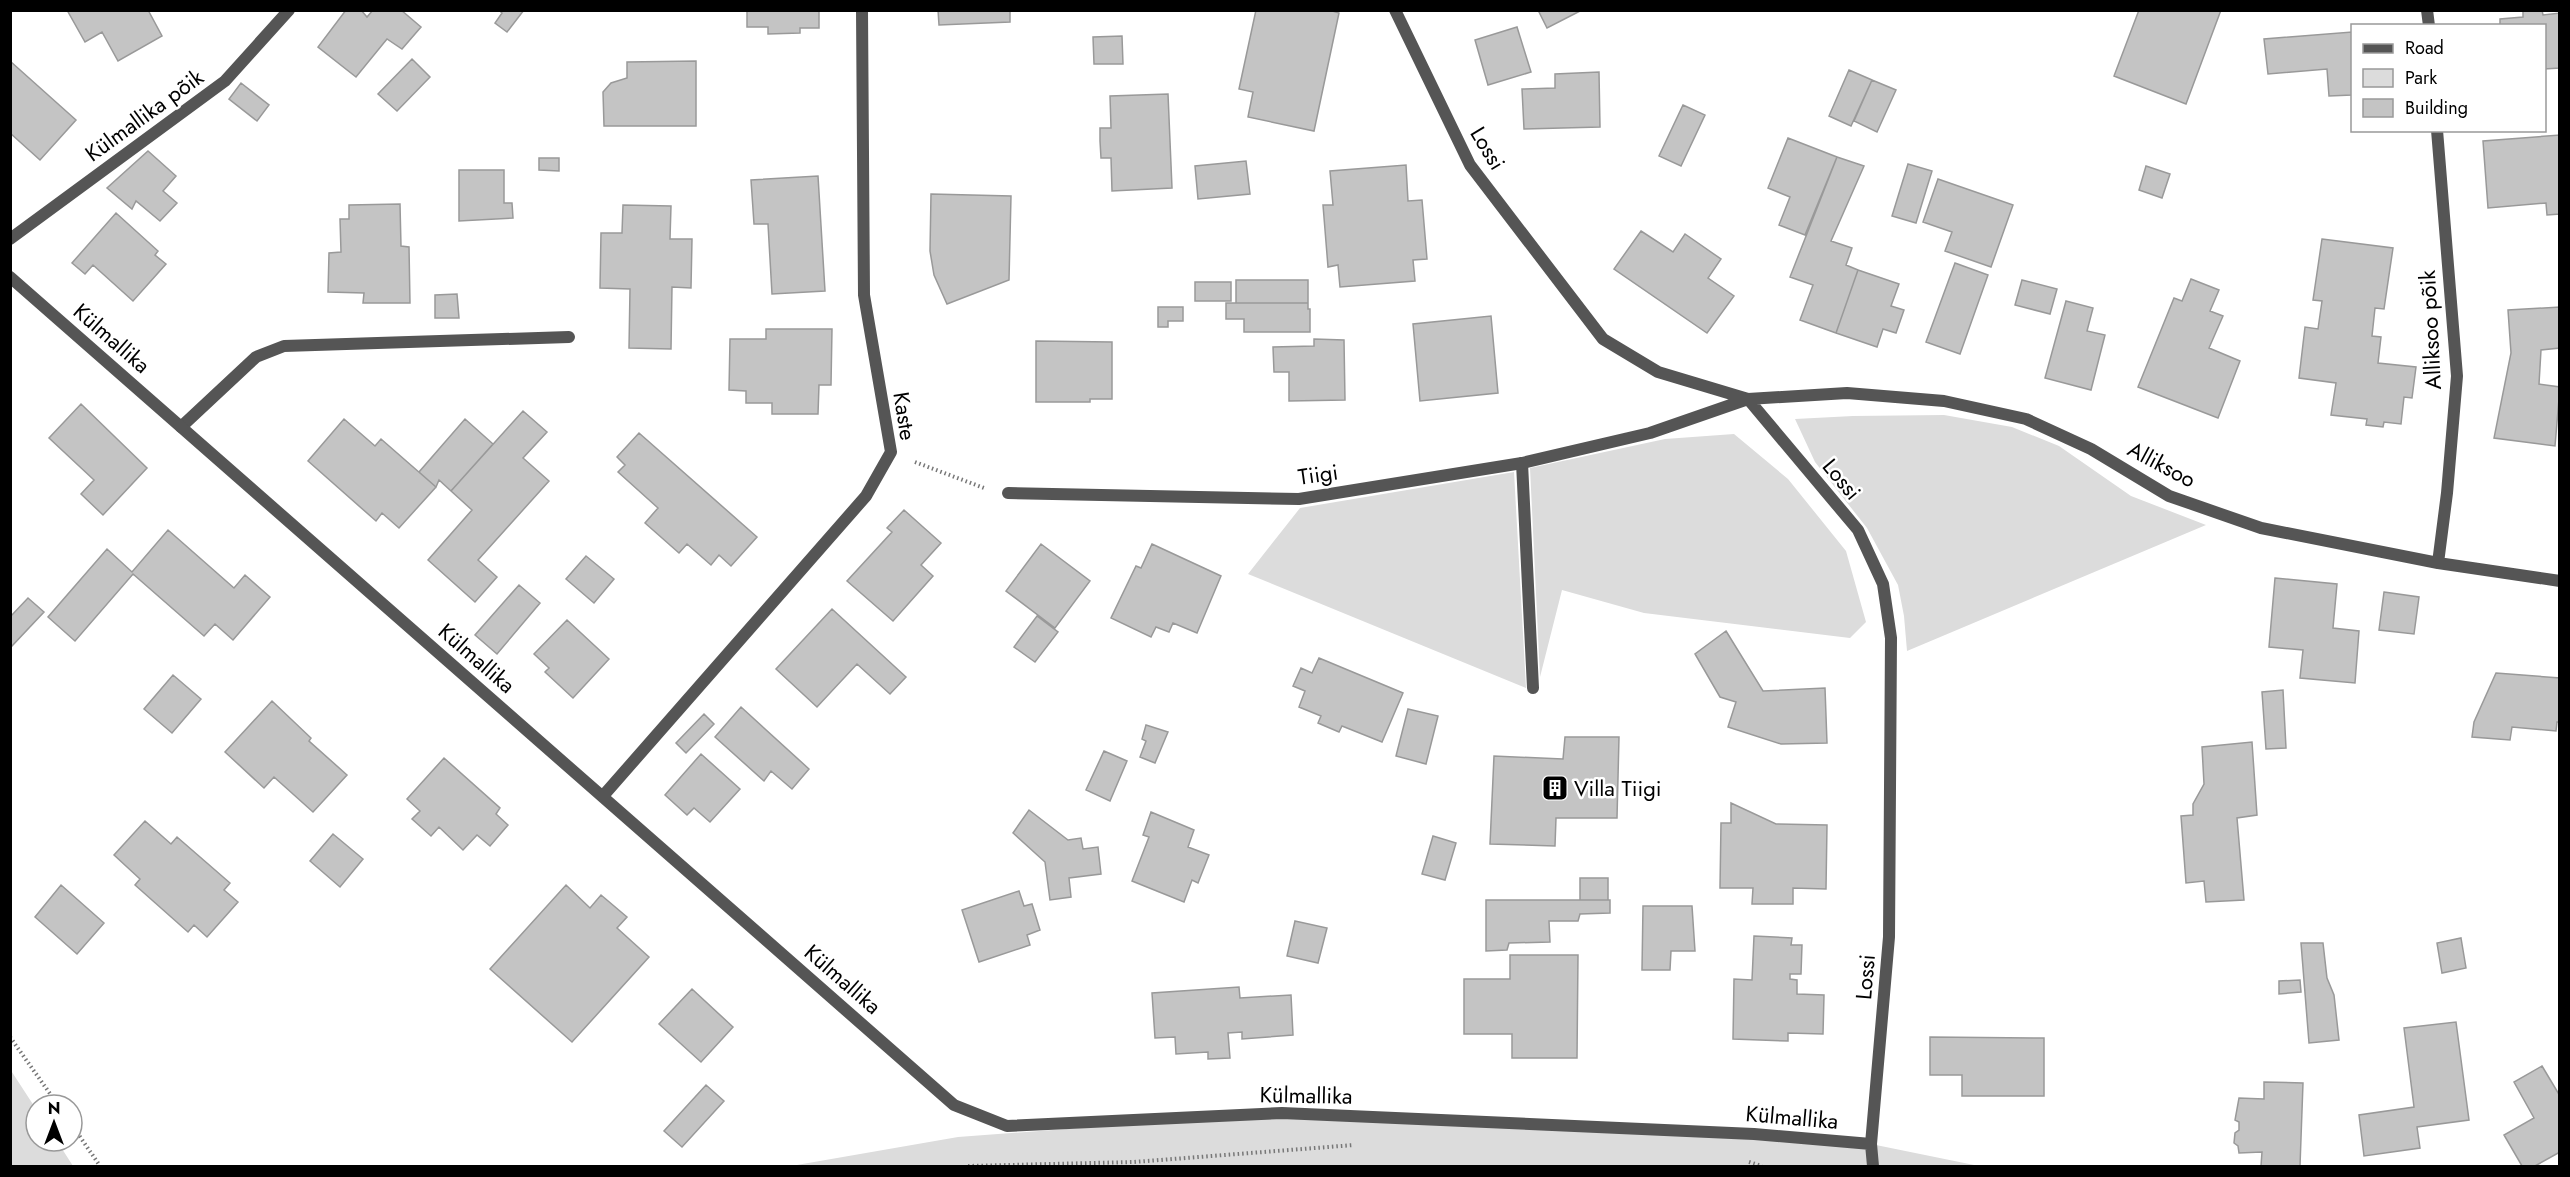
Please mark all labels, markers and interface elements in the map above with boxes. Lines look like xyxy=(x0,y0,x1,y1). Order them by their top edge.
legend xyxy=(2351,24,2546,132)
text: Road xyxy=(2405,35,2444,61)
street label: Külmallika põik xyxy=(78,61,210,169)
text: Park xyxy=(2405,65,2437,91)
text: Building xyxy=(2405,95,2468,121)
street label: Lossi xyxy=(1463,120,1513,176)
street label: Alliksoo põik xyxy=(2411,269,2449,390)
street label: Külmallika xyxy=(66,295,158,381)
street label: Kaste xyxy=(885,390,925,442)
street label: Alliksoo xyxy=(2122,433,2202,495)
street label: Lossi xyxy=(1815,451,1869,507)
street label: Tiigi xyxy=(1296,455,1340,493)
street label: Külmallika xyxy=(431,615,523,701)
place label: Villa Tiigi xyxy=(1574,772,1661,804)
building icon: Villa Tiigi xyxy=(1540,773,1570,803)
street label: Külmallika xyxy=(797,936,889,1022)
street label: Lossi xyxy=(1847,953,1883,1001)
street label: Külmallika xyxy=(1259,1078,1353,1112)
north arrow xyxy=(24,1093,84,1153)
text: N xyxy=(48,1097,60,1120)
street label: Külmallika xyxy=(1744,1097,1840,1137)

